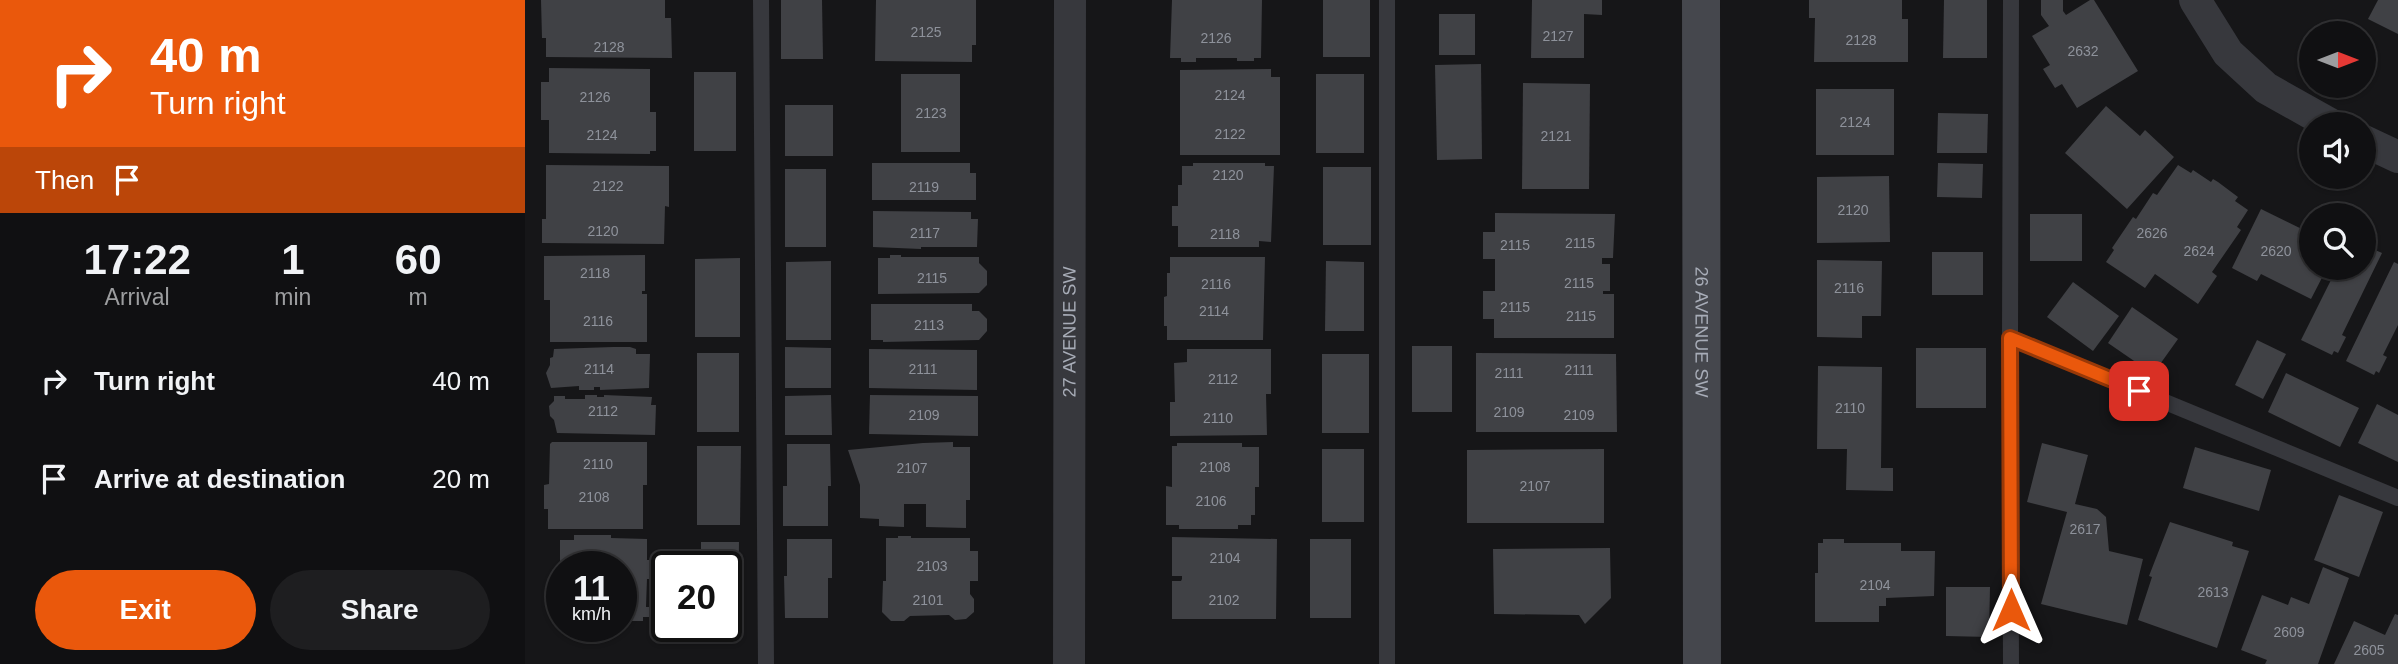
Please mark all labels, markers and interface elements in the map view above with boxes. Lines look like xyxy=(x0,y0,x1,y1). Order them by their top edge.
north arrow xyxy=(2299,21,2377,98)
map controls xyxy=(2299,21,2376,280)
house number: 2125 xyxy=(910,24,942,40)
icon: right xyxy=(35,28,126,119)
text: 40 m xyxy=(150,28,262,82)
house number: 2127 xyxy=(1542,28,1574,44)
house number: 2126 xyxy=(1200,30,1232,46)
house number: 2128 xyxy=(1845,32,1877,48)
house number: 2128 xyxy=(593,39,625,55)
house number: 2632 xyxy=(2067,43,2099,59)
text: Turn right xyxy=(150,85,286,121)
house number: 2124 xyxy=(1214,87,1246,103)
house number: 2126 xyxy=(579,89,611,105)
house number: 2123 xyxy=(915,105,947,121)
button: sound xyxy=(2299,112,2376,189)
house number: 2124 xyxy=(1839,114,1871,130)
house number: 2122 xyxy=(1214,126,1246,142)
house number: 2124 xyxy=(586,127,618,143)
house number: 2121 xyxy=(1540,128,1572,144)
icon: arrive xyxy=(108,161,146,199)
text: Then xyxy=(35,165,94,195)
house number: 2120 xyxy=(1212,167,1244,183)
house number: 2122 xyxy=(592,178,624,194)
house number: 2119 xyxy=(909,179,939,195)
house number: 2120 xyxy=(1837,202,1869,218)
button: search xyxy=(2299,203,2376,280)
house number: 2120 xyxy=(587,223,619,239)
house number: 2117 xyxy=(910,225,940,241)
house number: 2626 xyxy=(2136,225,2168,241)
house number: 2118 xyxy=(1210,226,1240,242)
house number: 2115 xyxy=(1565,235,1595,251)
text: 17:22 xyxy=(83,236,191,283)
text: 1 xyxy=(281,236,305,283)
text: 60 xyxy=(395,236,442,283)
house number: 2115 xyxy=(1500,237,1530,253)
house number: 2624 xyxy=(2183,243,2215,259)
house number: 2620 xyxy=(2260,243,2292,259)
house number: 2118 xyxy=(580,265,610,281)
street label: 27 AVENUE SW xyxy=(1059,267,1080,397)
street label: 26 AVENUE SW xyxy=(1691,267,1712,397)
house number: 2115 xyxy=(917,270,947,286)
house number: 2115 xyxy=(1564,275,1594,291)
house number: 2116 xyxy=(1201,276,1231,292)
house number: 2116 xyxy=(1834,280,1864,296)
text: Arrival xyxy=(105,284,170,310)
text: min xyxy=(274,284,311,310)
text: m xyxy=(409,284,428,310)
house number: 2115 xyxy=(1500,299,1530,315)
house number: 2114 xyxy=(1199,303,1229,319)
house number: 2115 xyxy=(1566,308,1596,324)
house number: 2116 xyxy=(583,313,613,329)
house number: 2113 xyxy=(914,317,944,333)
house number: 2114 xyxy=(584,361,614,377)
house number: 2111 xyxy=(908,361,938,377)
pin xyxy=(2109,361,2169,421)
icon: right xyxy=(35,362,73,400)
house number: 2111 xyxy=(1564,362,1594,378)
house number: 2111 xyxy=(1494,365,1524,381)
text: Turn right xyxy=(94,366,215,396)
text: 40 m xyxy=(432,366,490,396)
house number: 2112 xyxy=(1208,371,1238,387)
icon: arrive xyxy=(2120,372,2158,410)
house number: 2110 xyxy=(1835,400,1865,416)
house number: 2112 xyxy=(588,403,618,419)
house number: 2109 xyxy=(1493,404,1525,420)
house number: 2109 xyxy=(908,407,940,423)
house number: 2109 xyxy=(1563,407,1595,423)
house number: 2110 xyxy=(1203,410,1233,426)
house number: 2110 xyxy=(583,456,613,472)
house number: 2108 xyxy=(1199,459,1231,475)
icon: arrive xyxy=(35,460,73,498)
house number: 2107 xyxy=(896,460,928,476)
text: Arrive at destination xyxy=(94,464,345,494)
text: 20 m xyxy=(432,464,490,494)
house number: 2107 xyxy=(1519,478,1551,494)
house number: 2108 xyxy=(578,489,610,505)
house number: 2106 xyxy=(1195,493,1227,509)
house number: 2617 xyxy=(2069,521,2101,537)
house number: 2104 xyxy=(1209,550,1241,566)
speed limit sign: 20 xyxy=(651,551,742,642)
house number: 2103 xyxy=(916,558,948,574)
text: 11 xyxy=(573,568,610,607)
button: Exit xyxy=(35,570,256,650)
button: Share xyxy=(270,570,490,650)
position arrow xyxy=(1974,573,2048,647)
house number: 2104 xyxy=(1859,577,1891,593)
house number: 2613 xyxy=(2197,584,2229,600)
house number: 2101 xyxy=(912,592,944,608)
house number: 2102 xyxy=(1208,592,1240,608)
text: km/h xyxy=(572,604,611,624)
house number: 2609 xyxy=(2273,624,2305,640)
house number: 2605 xyxy=(2353,642,2385,658)

